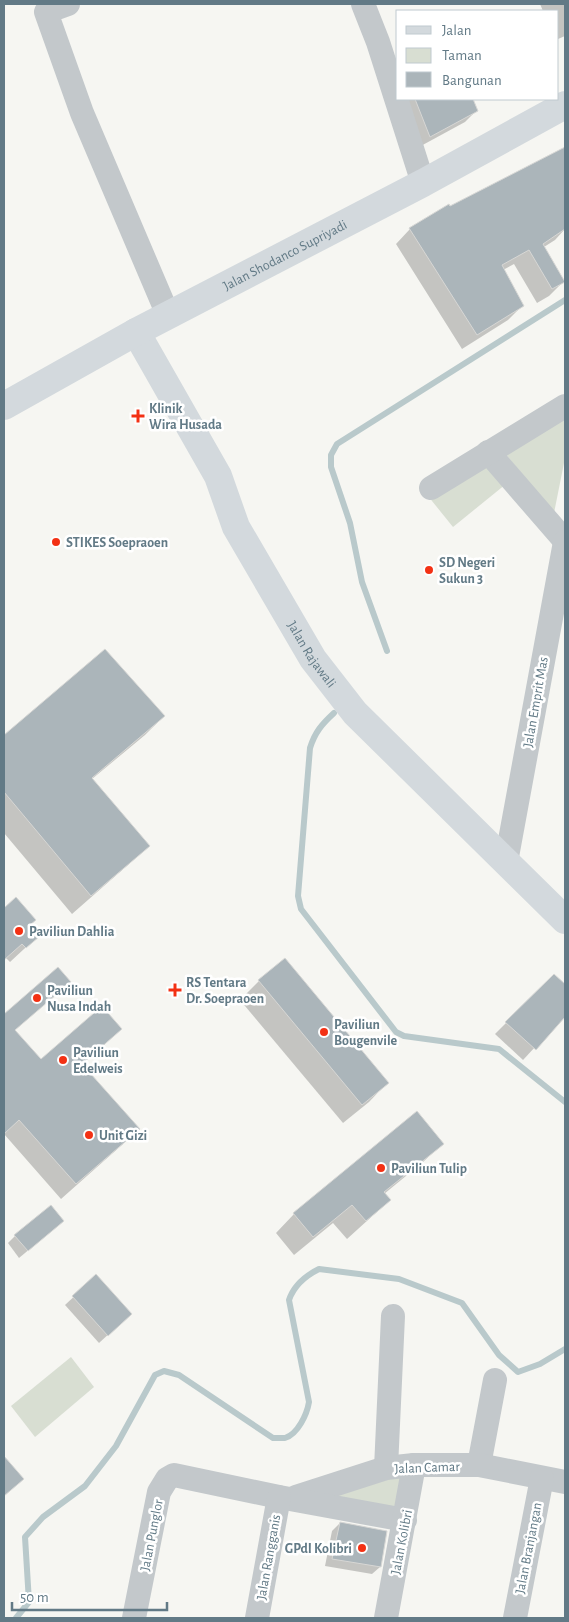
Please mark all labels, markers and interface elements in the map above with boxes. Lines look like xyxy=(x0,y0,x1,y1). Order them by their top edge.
legend xyxy=(396,10,559,100)
text: Jalan xyxy=(442,23,472,38)
text: Taman xyxy=(442,48,482,63)
text: Bangunan xyxy=(442,73,502,88)
street label: Jalan Shodanco Supriyadi xyxy=(221,218,349,294)
place label: Klinik Wira Husada xyxy=(149,402,222,432)
marker: Klinik Wira Husada xyxy=(131,409,145,423)
marker: STIKES Soepraoen xyxy=(50,536,62,548)
place label: STIKES Soepraoen xyxy=(66,536,168,550)
place label: SD Negeri Sukun 3 xyxy=(439,556,495,586)
marker: SD Negeri Sukun 3 xyxy=(423,564,435,576)
street label: Jalan Rajawali xyxy=(285,619,338,690)
street label: Jalan Emprit Mas xyxy=(521,656,551,749)
marker: Paviliun Dahlia xyxy=(13,925,25,937)
place label: Paviliun Dahlia xyxy=(29,925,115,939)
place label: RS Tentara Dr. Soepraoen xyxy=(186,976,264,1006)
marker: RS Tentara Dr. Soepraoen xyxy=(168,983,182,997)
place label: Paviliun Nusa Indah xyxy=(47,984,111,1014)
marker: Paviliun Nusa Indah xyxy=(31,992,43,1004)
place label: Paviliun Bougenvile xyxy=(334,1018,398,1048)
marker: Paviliun Bougenvile xyxy=(318,1026,330,1038)
place label: Paviliun Edelweis xyxy=(73,1046,123,1076)
marker: Paviliun Edelweis xyxy=(57,1054,69,1066)
marker: Unit Gizi xyxy=(83,1129,95,1141)
place label: Unit Gizi xyxy=(99,1129,147,1143)
marker: Paviliun Tulip xyxy=(375,1162,387,1174)
place label: Paviliun Tulip xyxy=(391,1162,467,1176)
street label: Jalan Camar xyxy=(394,1460,460,1476)
street label: Jalan Punglor xyxy=(138,1498,166,1572)
street label: Jalan Branjangan xyxy=(513,1501,545,1595)
street label: Jalan Kolibri xyxy=(389,1509,415,1576)
street label: Jalan Rangganis xyxy=(255,1513,283,1601)
place label: GPdI Kolibri xyxy=(285,1542,352,1556)
marker: GPdI Kolibri xyxy=(356,1542,368,1554)
scale bar xyxy=(12,1580,168,1612)
text: 50 m xyxy=(20,1590,49,1605)

